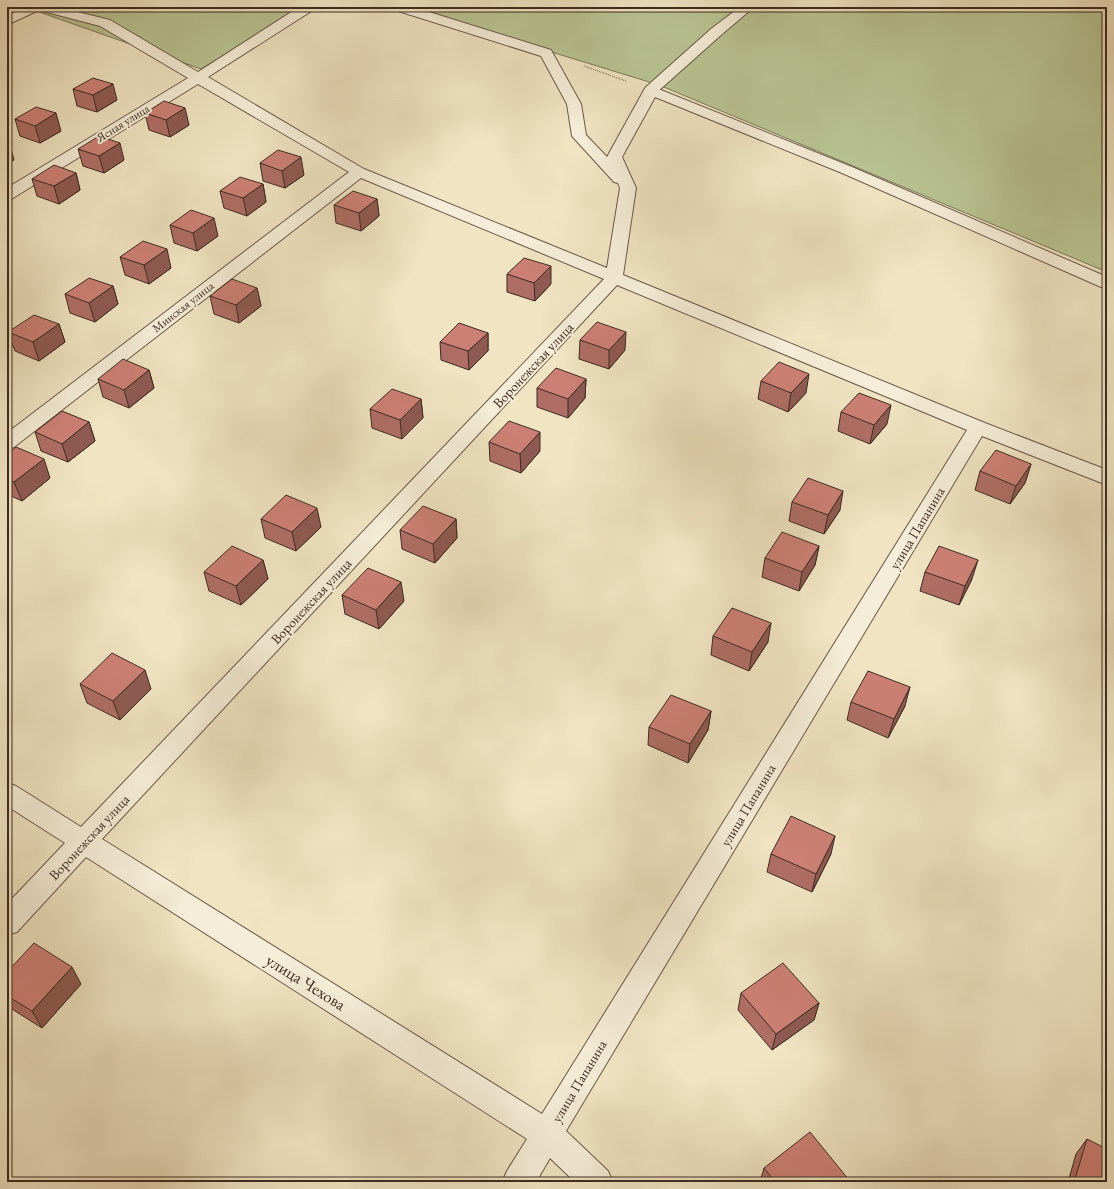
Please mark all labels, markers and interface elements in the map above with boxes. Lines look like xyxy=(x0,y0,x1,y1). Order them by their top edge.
street label: Ясная улица xyxy=(93,100,153,146)
street label: Минская улица xyxy=(149,278,217,336)
street label: Воронежская улица xyxy=(489,318,578,412)
street label: улица Папанина xyxy=(885,483,949,572)
street label: Воронежская улица xyxy=(267,554,356,648)
street label: улица Папанина xyxy=(716,760,780,849)
street label: Воронежская улица xyxy=(45,790,134,884)
street label: улица Чехова xyxy=(262,949,350,1015)
street label: улица Папанина xyxy=(547,1036,611,1125)

